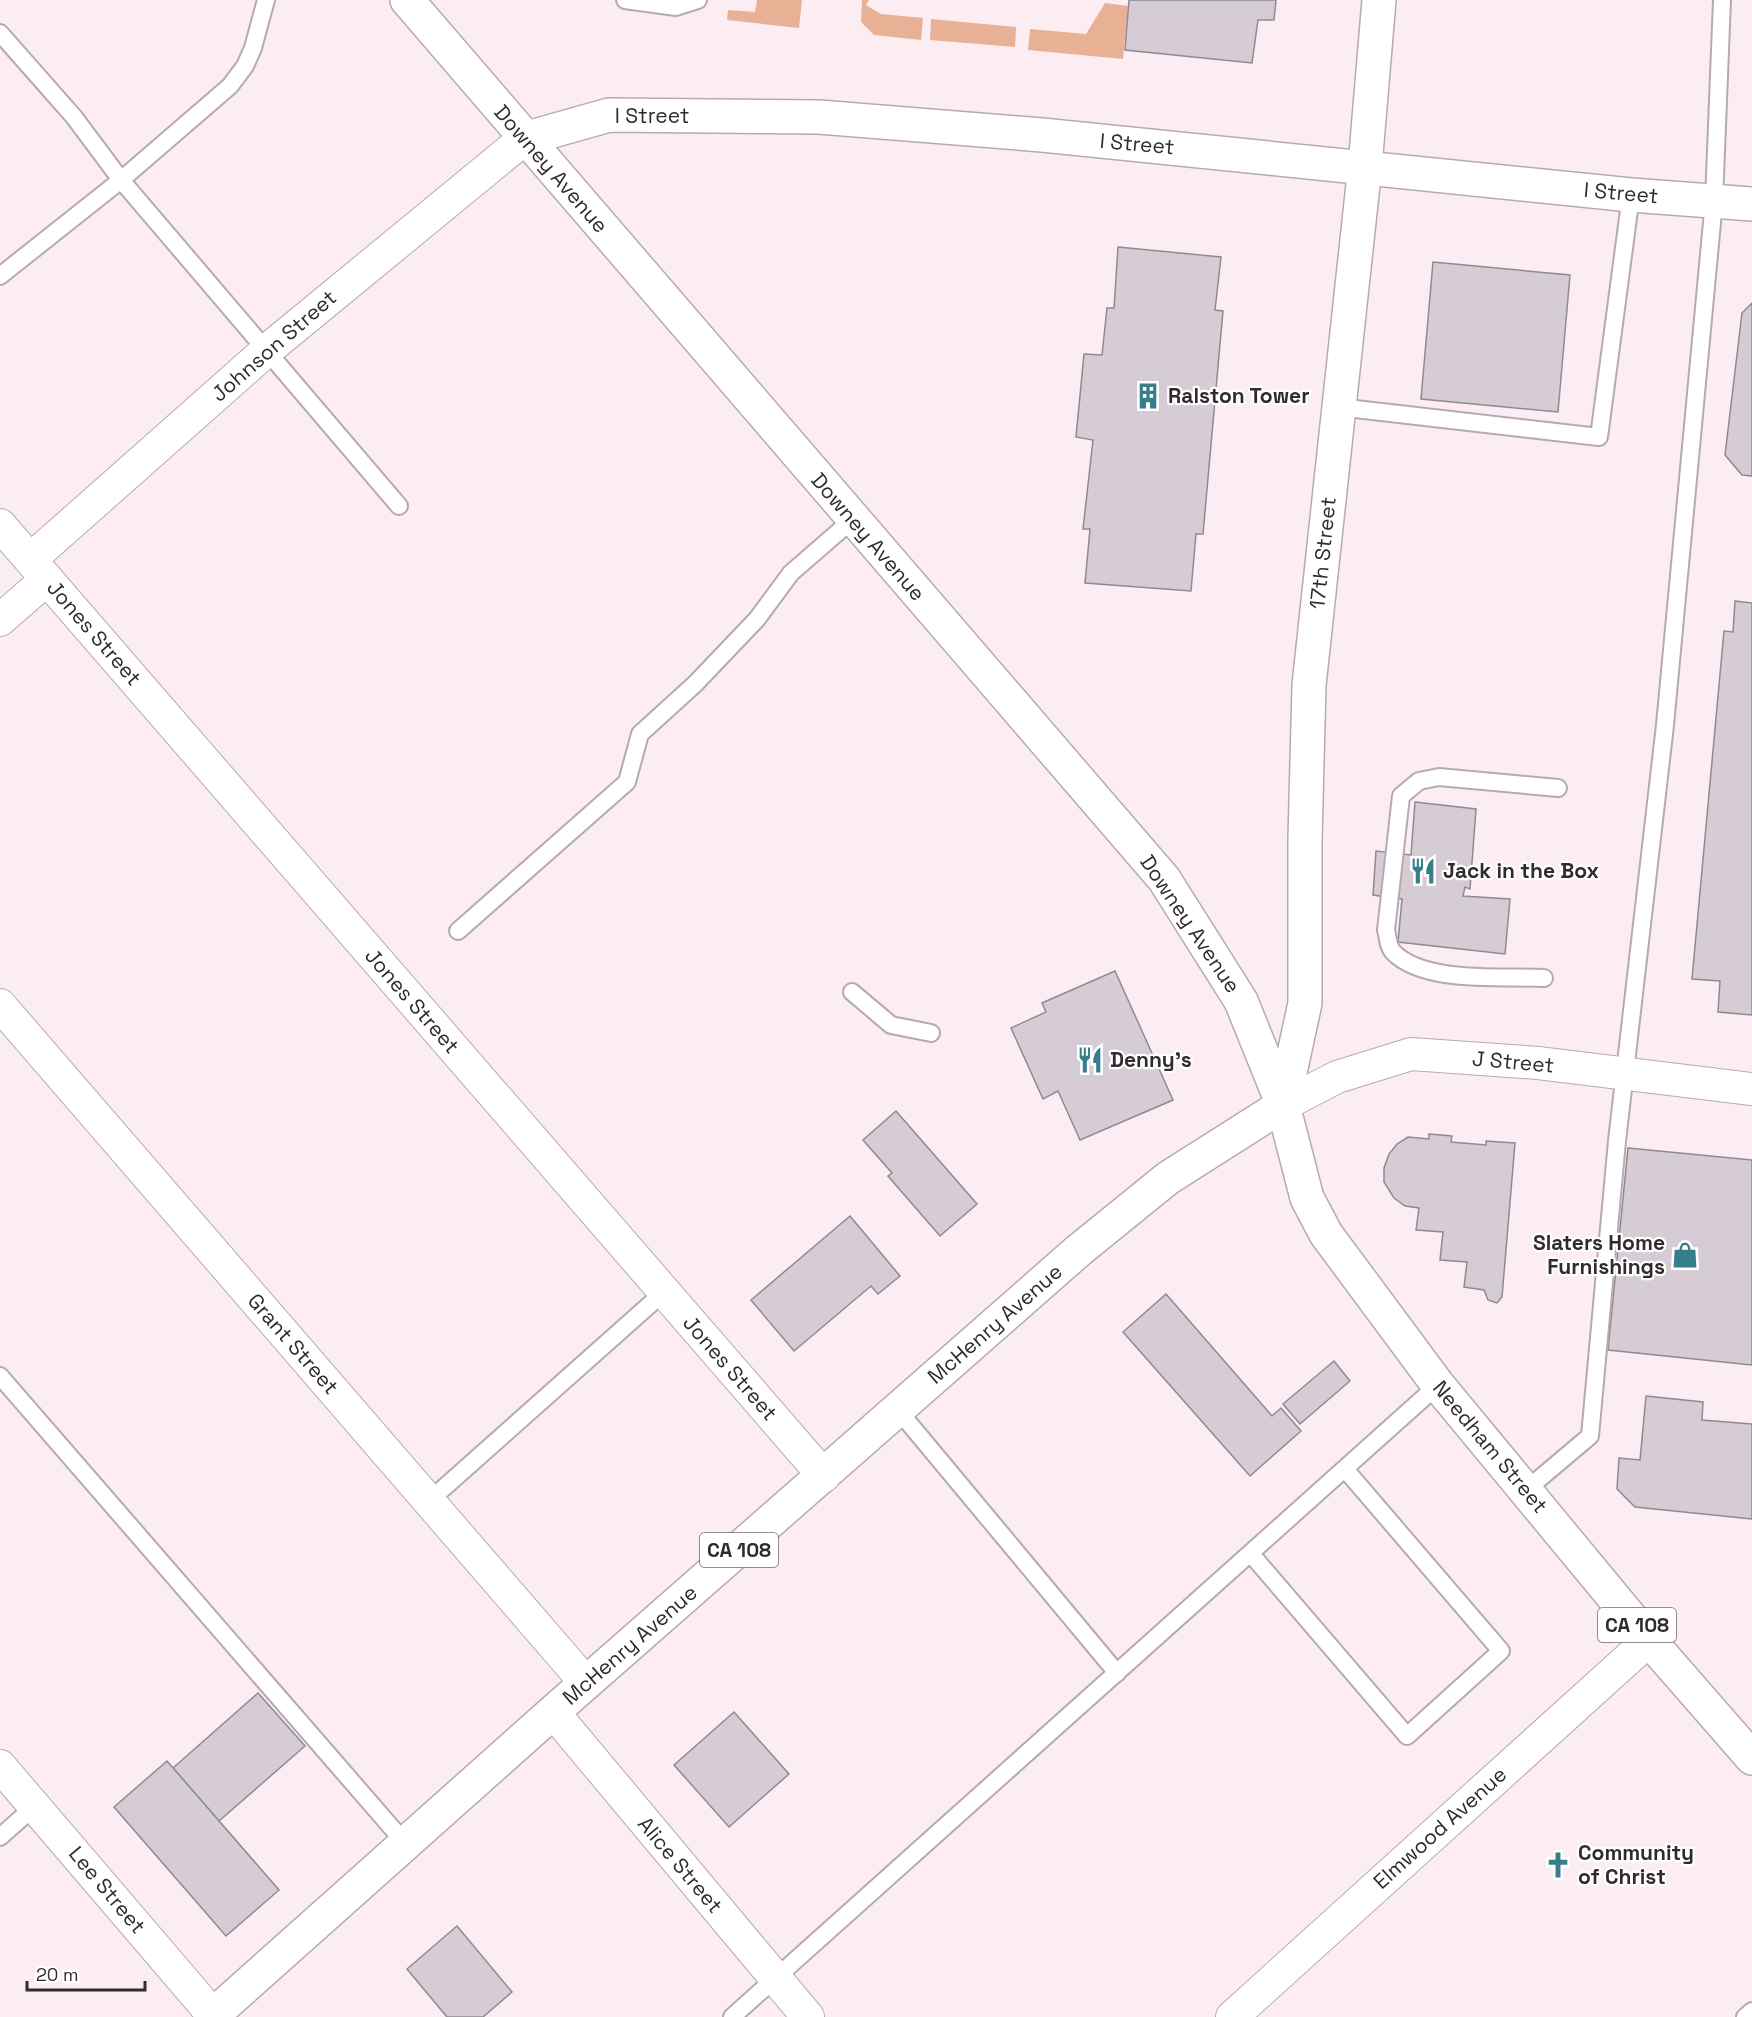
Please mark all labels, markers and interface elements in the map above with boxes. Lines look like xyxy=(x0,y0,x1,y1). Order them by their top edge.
street label: Downey Avenue xyxy=(488,99,614,238)
street label: I Street xyxy=(615,102,689,129)
street label: I Street xyxy=(1099,127,1175,160)
street label: I Street xyxy=(1583,176,1659,209)
street label: Johnson Street xyxy=(206,284,342,407)
building icon: Ralston Tower xyxy=(1133,381,1163,411)
place label: Ralston Tower xyxy=(1168,382,1310,409)
street label: Downey Avenue xyxy=(805,467,931,606)
street label: 17th Street xyxy=(1303,495,1342,610)
street label: Jones Street xyxy=(41,574,147,691)
street label: Downey Avenue xyxy=(1134,849,1247,998)
restaurant icon: Jack in the Box xyxy=(1408,856,1438,886)
place label: Jack in the Box xyxy=(1443,857,1599,884)
street label: Jones Street xyxy=(359,942,465,1059)
street label: J Street xyxy=(1471,1044,1555,1079)
restaurant icon: Denny's xyxy=(1075,1045,1105,1075)
place label: Denny's xyxy=(1110,1046,1192,1073)
place label: Slaters Home Furnishings xyxy=(1533,1229,1665,1280)
shop icon: Slaters Home Furnishings xyxy=(1670,1240,1700,1270)
street label: McHenry Avenue xyxy=(922,1258,1068,1390)
street label: Grant Street xyxy=(242,1288,345,1400)
street label: Jones Street xyxy=(677,1309,783,1426)
street label: Needham Street xyxy=(1427,1375,1554,1519)
road number: CA 108 xyxy=(700,1533,778,1567)
street label: McHenry Avenue xyxy=(557,1579,703,1711)
road number: CA 108 xyxy=(1598,1608,1676,1642)
street label: Elmwood Avenue xyxy=(1367,1761,1512,1895)
street label: Alice Street xyxy=(632,1811,729,1919)
place label: Community of Christ xyxy=(1578,1839,1694,1890)
street label: Lee Street xyxy=(63,1840,152,1939)
church icon: Community of Christ xyxy=(1543,1850,1573,1880)
scale bar xyxy=(27,1954,146,1992)
text: 20 m xyxy=(36,1963,79,1986)

